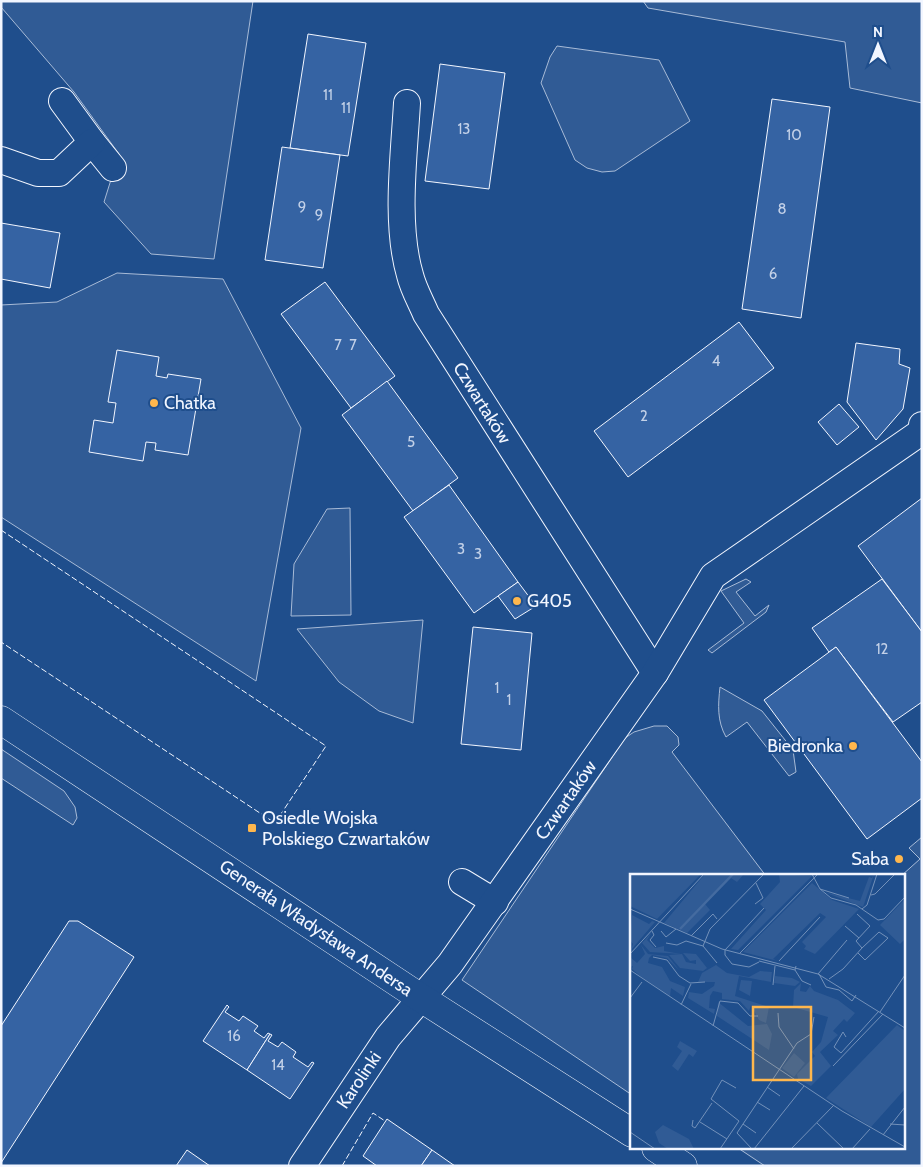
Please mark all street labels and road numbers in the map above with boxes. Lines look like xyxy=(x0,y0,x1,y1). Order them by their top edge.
street label: Czwartaków xyxy=(448,358,516,448)
street label: Czwartaków xyxy=(531,756,601,844)
street label: Generała Władysława Andersa xyxy=(215,855,417,1001)
street label: Karolinki xyxy=(332,1047,386,1113)

